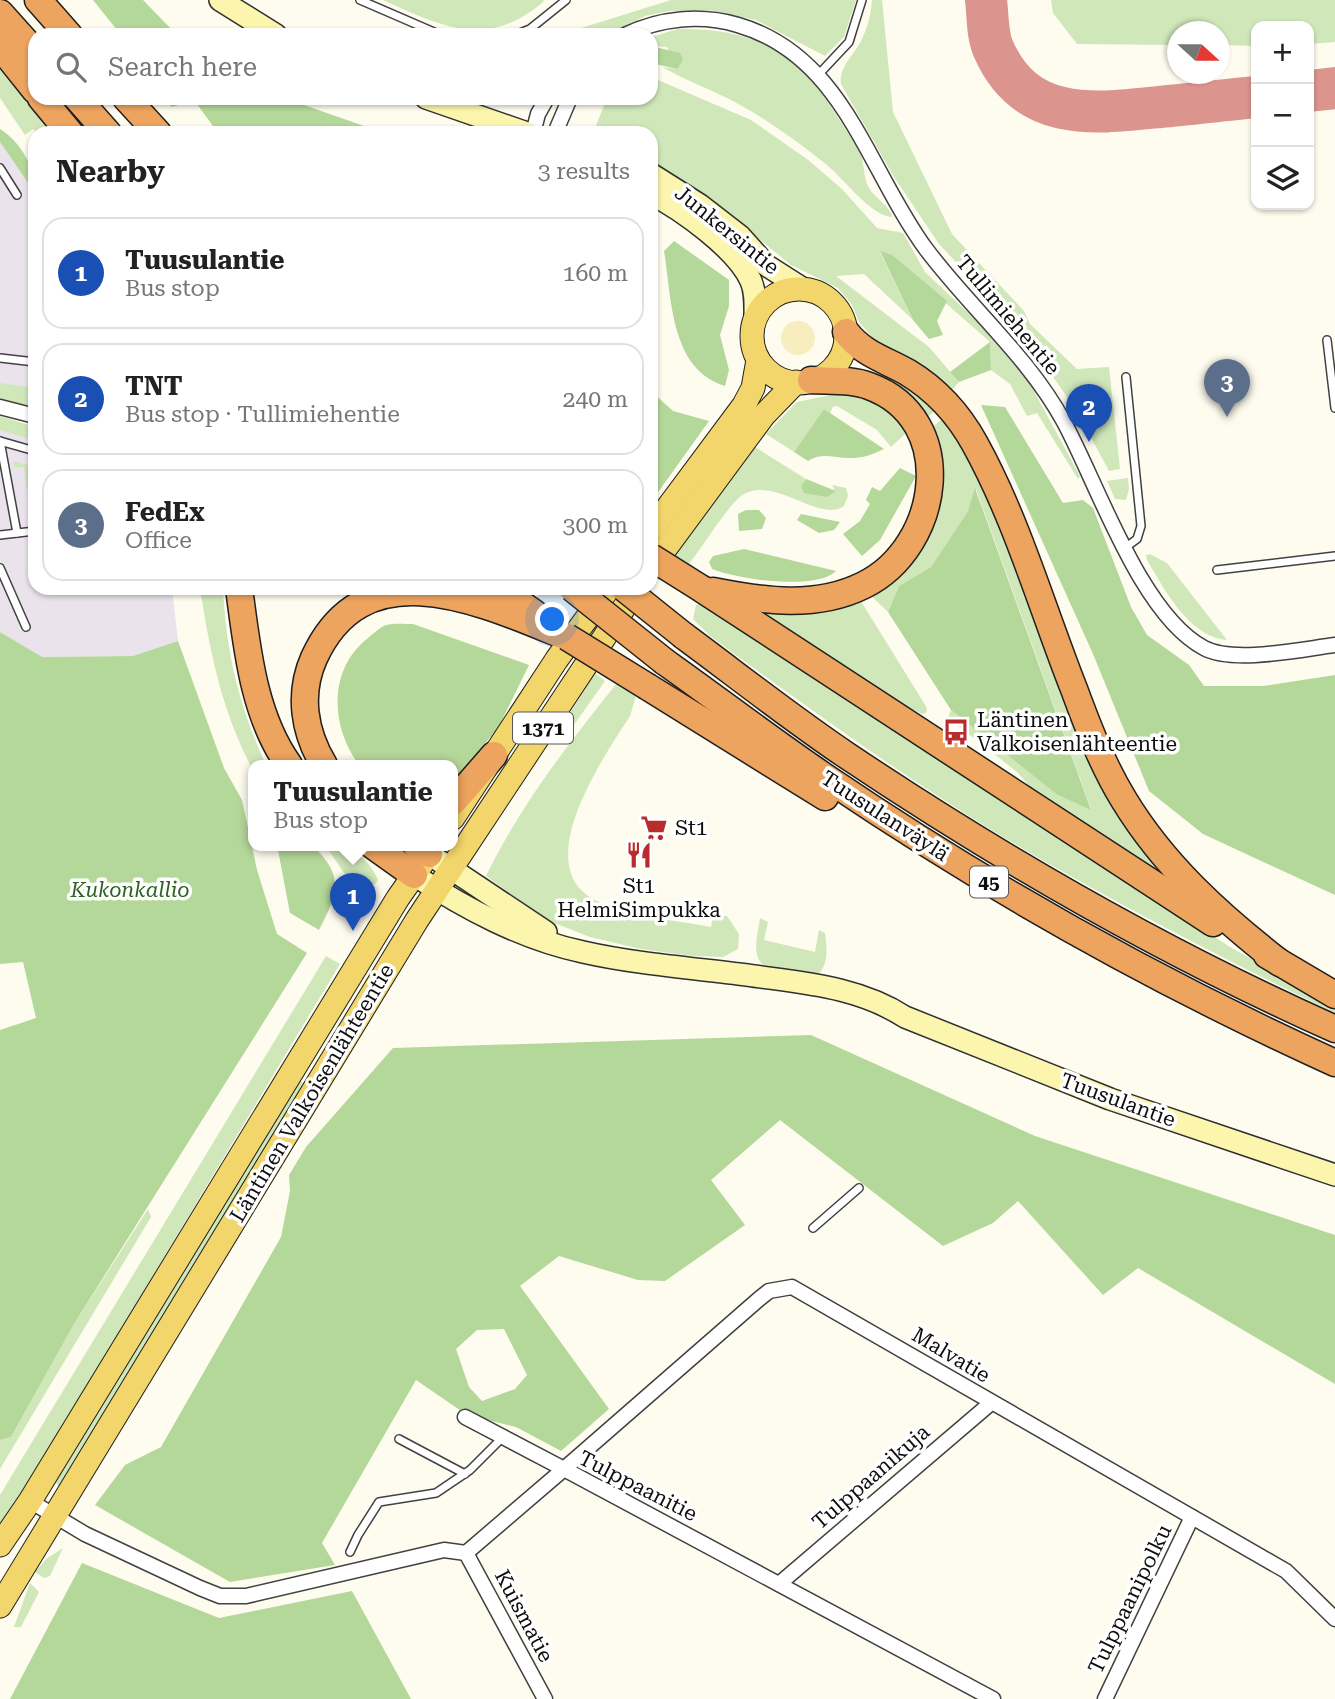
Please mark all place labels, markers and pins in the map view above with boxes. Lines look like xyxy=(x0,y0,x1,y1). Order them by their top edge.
pin: 3 xyxy=(1204,359,1250,417)
pin: 2 xyxy=(1066,384,1112,442)
place label: Läntinen Valkoisenlähteentie xyxy=(977,708,1177,756)
bus stop icon: Läntinen Valkoisenlähteentie xyxy=(941,717,971,747)
supermarket icon: St1 xyxy=(639,813,669,843)
place label: St1 xyxy=(675,816,708,840)
restaurant icon: St1 HelmiSimpukka xyxy=(624,840,654,870)
pin: 1 xyxy=(330,873,376,931)
place label: St1 HelmiSimpukka xyxy=(557,874,721,922)

